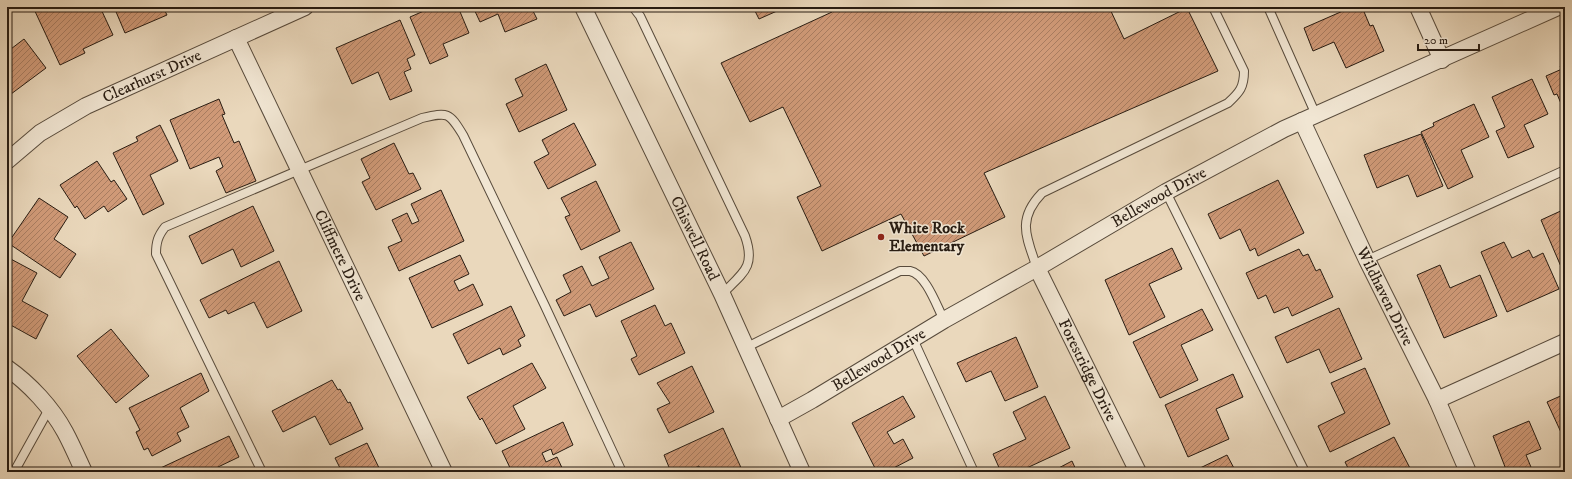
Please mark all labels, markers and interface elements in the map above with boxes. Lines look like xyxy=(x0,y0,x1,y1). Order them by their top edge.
scale bar xyxy=(1418,26,1479,52)
text: 20 m xyxy=(1424,33,1448,48)
street label: Clearhurst Drive xyxy=(99,45,205,107)
street label: Bellewood Drive xyxy=(1108,162,1210,232)
street label: Chiswell Road xyxy=(666,193,724,284)
street label: Cliffmere Drive xyxy=(310,206,371,305)
place label: White Rock Elementary xyxy=(888,218,966,256)
marker: White Rock Elementary xyxy=(876,232,886,242)
street label: Wildhaven Drive xyxy=(1352,243,1418,349)
street label: Forestridge Drive xyxy=(1054,316,1121,425)
street label: Bellewood Drive xyxy=(828,323,929,396)

